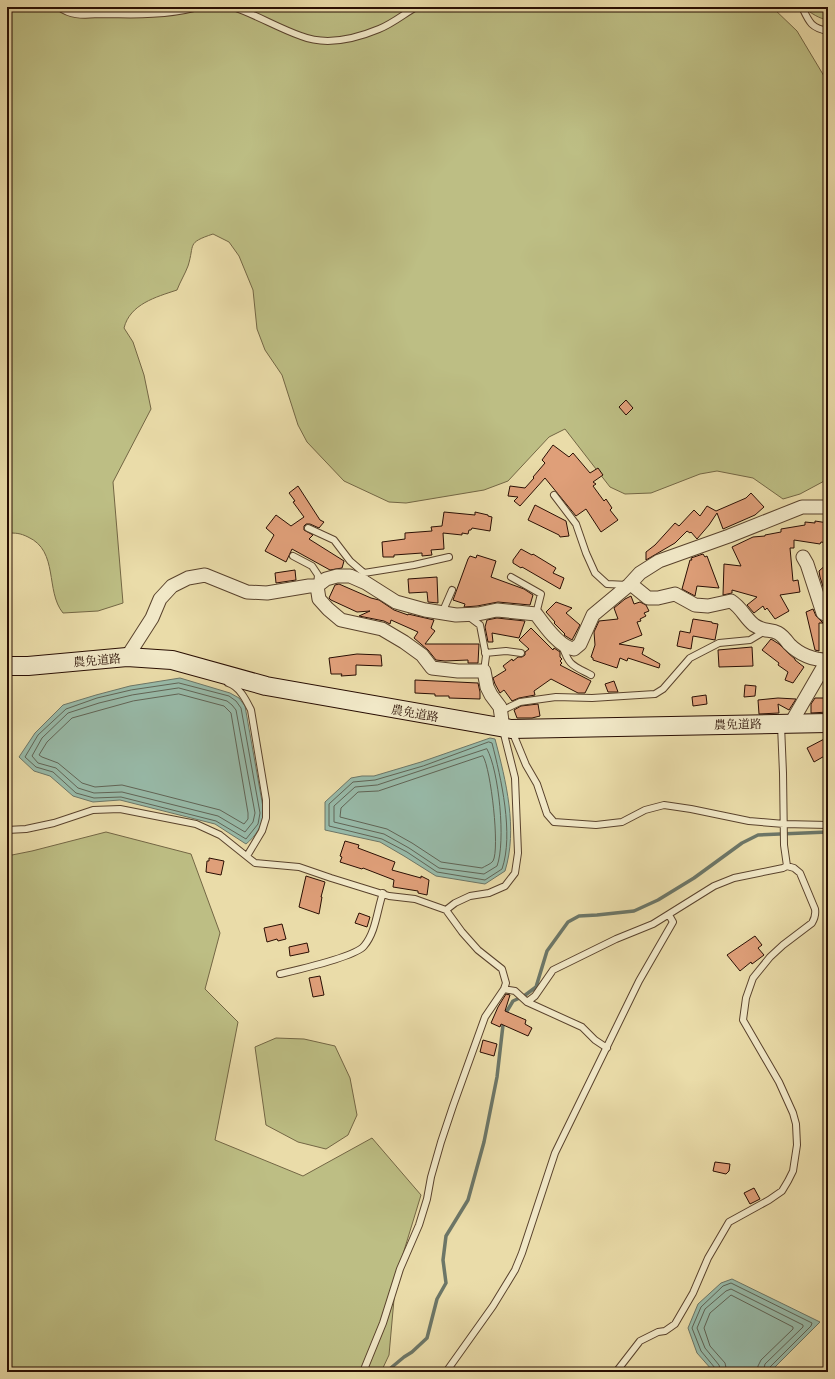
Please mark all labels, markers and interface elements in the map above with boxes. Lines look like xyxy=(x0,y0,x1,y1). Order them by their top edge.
street label: 農免道路 xyxy=(72,649,122,671)
street label: 農免道路 xyxy=(390,700,440,726)
street label: 農免道路 xyxy=(714,715,762,733)

